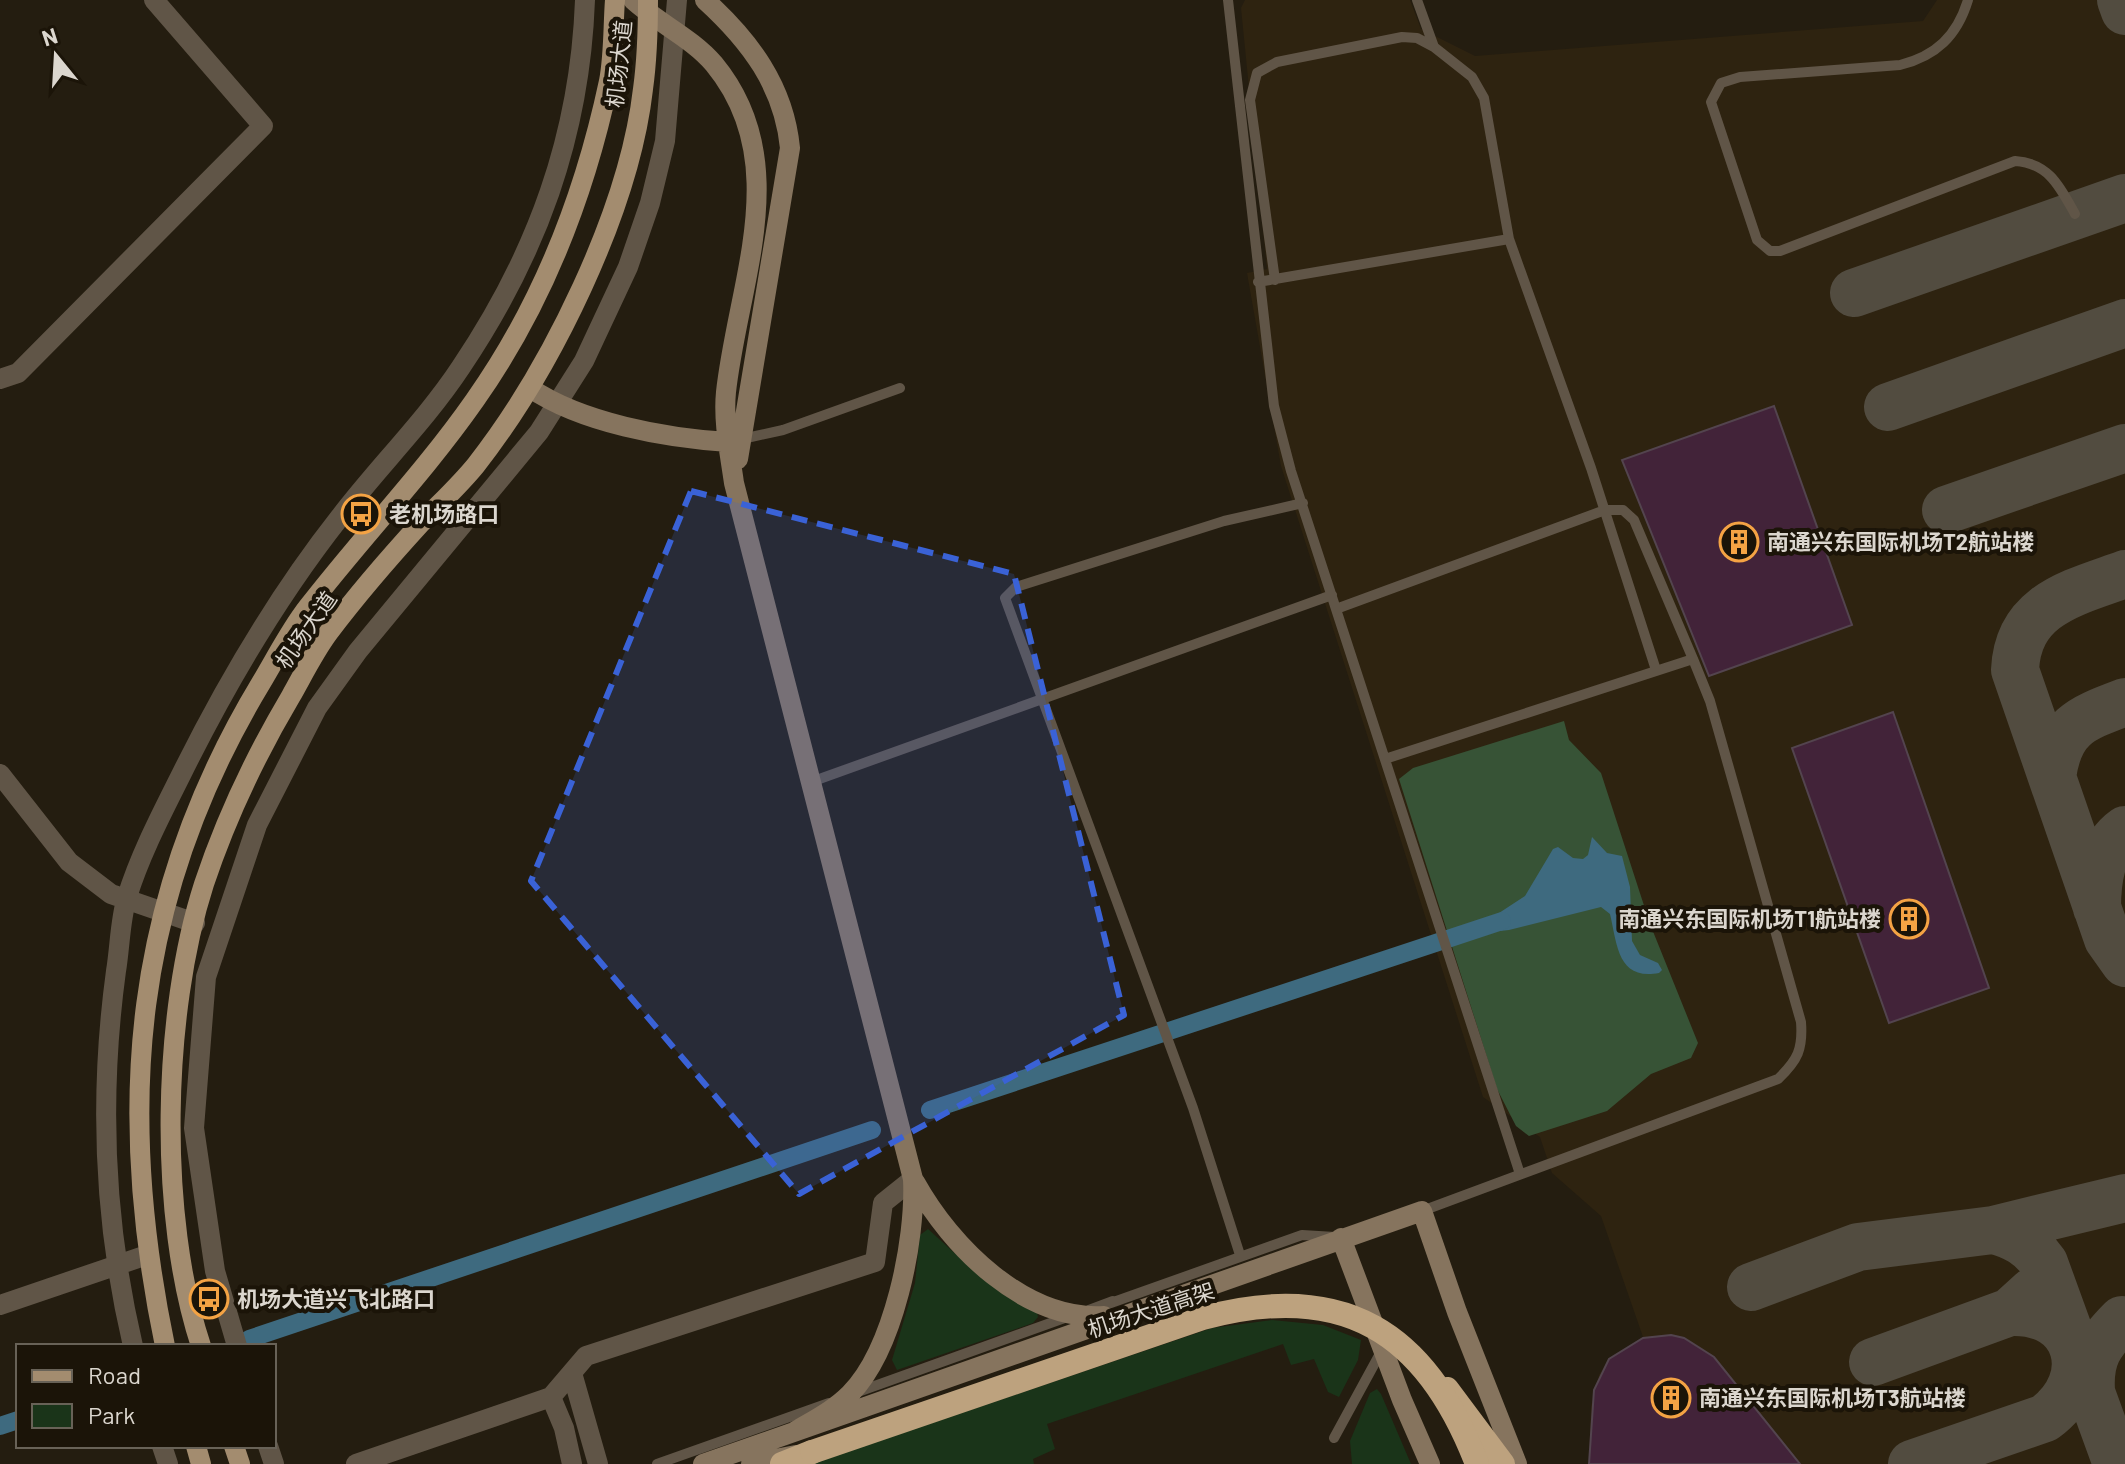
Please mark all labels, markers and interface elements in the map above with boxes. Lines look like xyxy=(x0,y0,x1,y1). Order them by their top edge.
north arrow xyxy=(16,16,96,96)
street label: 机场大道 xyxy=(600,19,636,109)
text: N xyxy=(39,21,60,51)
bus stop icon: 老机场路口 xyxy=(340,493,382,535)
place label: 老机场路口 xyxy=(389,500,499,526)
building icon: 南通兴东国际机场T2航站楼 xyxy=(1718,521,1760,563)
place label: 南通兴东国际机场T2航站楼 xyxy=(1767,528,2034,554)
street label: 机场大道 xyxy=(269,586,341,673)
building icon: 南通兴东国际机场T1航站楼 xyxy=(1888,898,1930,940)
place label: 南通兴东国际机场T1航站楼 xyxy=(1618,905,1881,931)
street label: 机场大道高架 xyxy=(1084,1276,1217,1342)
bus stop icon: 机场大道兴飞北路口 xyxy=(188,1278,230,1320)
place label: 机场大道兴飞北路口 xyxy=(237,1285,435,1311)
legend xyxy=(16,1344,276,1448)
text: Road xyxy=(88,1360,141,1389)
building icon: 南通兴东国际机场T3航站楼 xyxy=(1650,1377,1692,1419)
place label: 南通兴东国际机场T3航站楼 xyxy=(1699,1384,1966,1410)
text: Park xyxy=(88,1400,135,1429)

